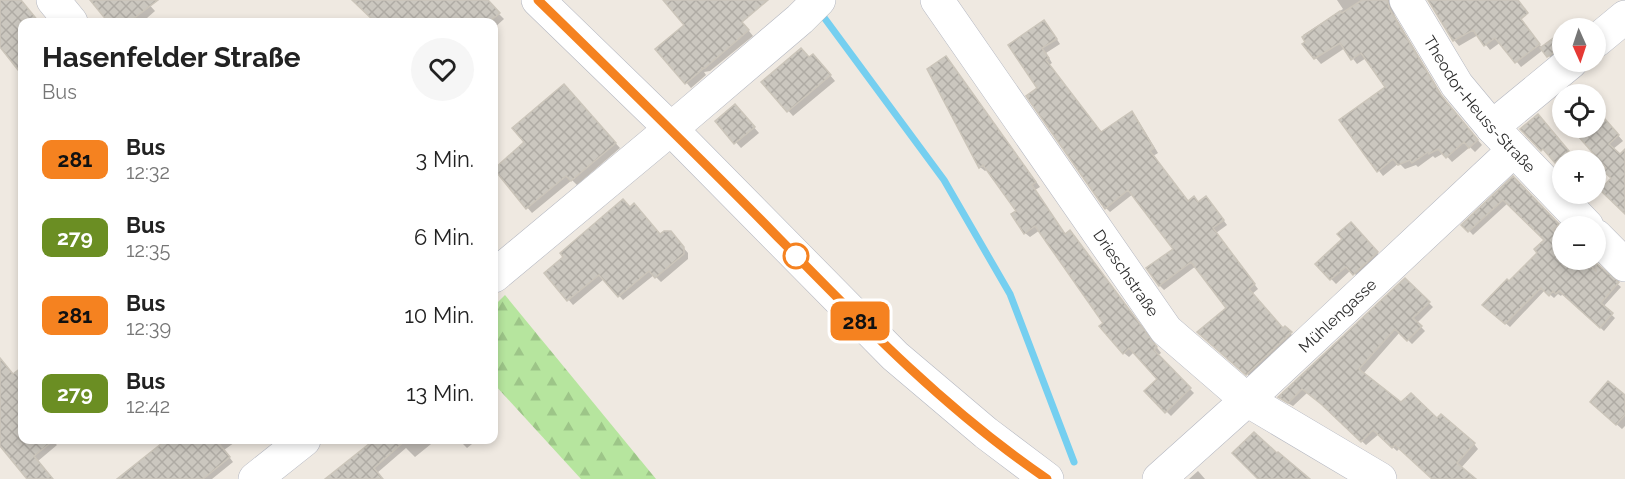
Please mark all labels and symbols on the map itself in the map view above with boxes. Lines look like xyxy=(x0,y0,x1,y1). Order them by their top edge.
north arrow xyxy=(1552,18,1606,72)
street label: Theodor-Heuss-Straße xyxy=(1420,32,1539,177)
street label: Drieschstraße xyxy=(1089,226,1163,320)
unlabelled marker xyxy=(783,243,809,269)
street label: Mühlengasse xyxy=(1295,275,1380,357)
line badge: 281 xyxy=(826,302,894,340)

